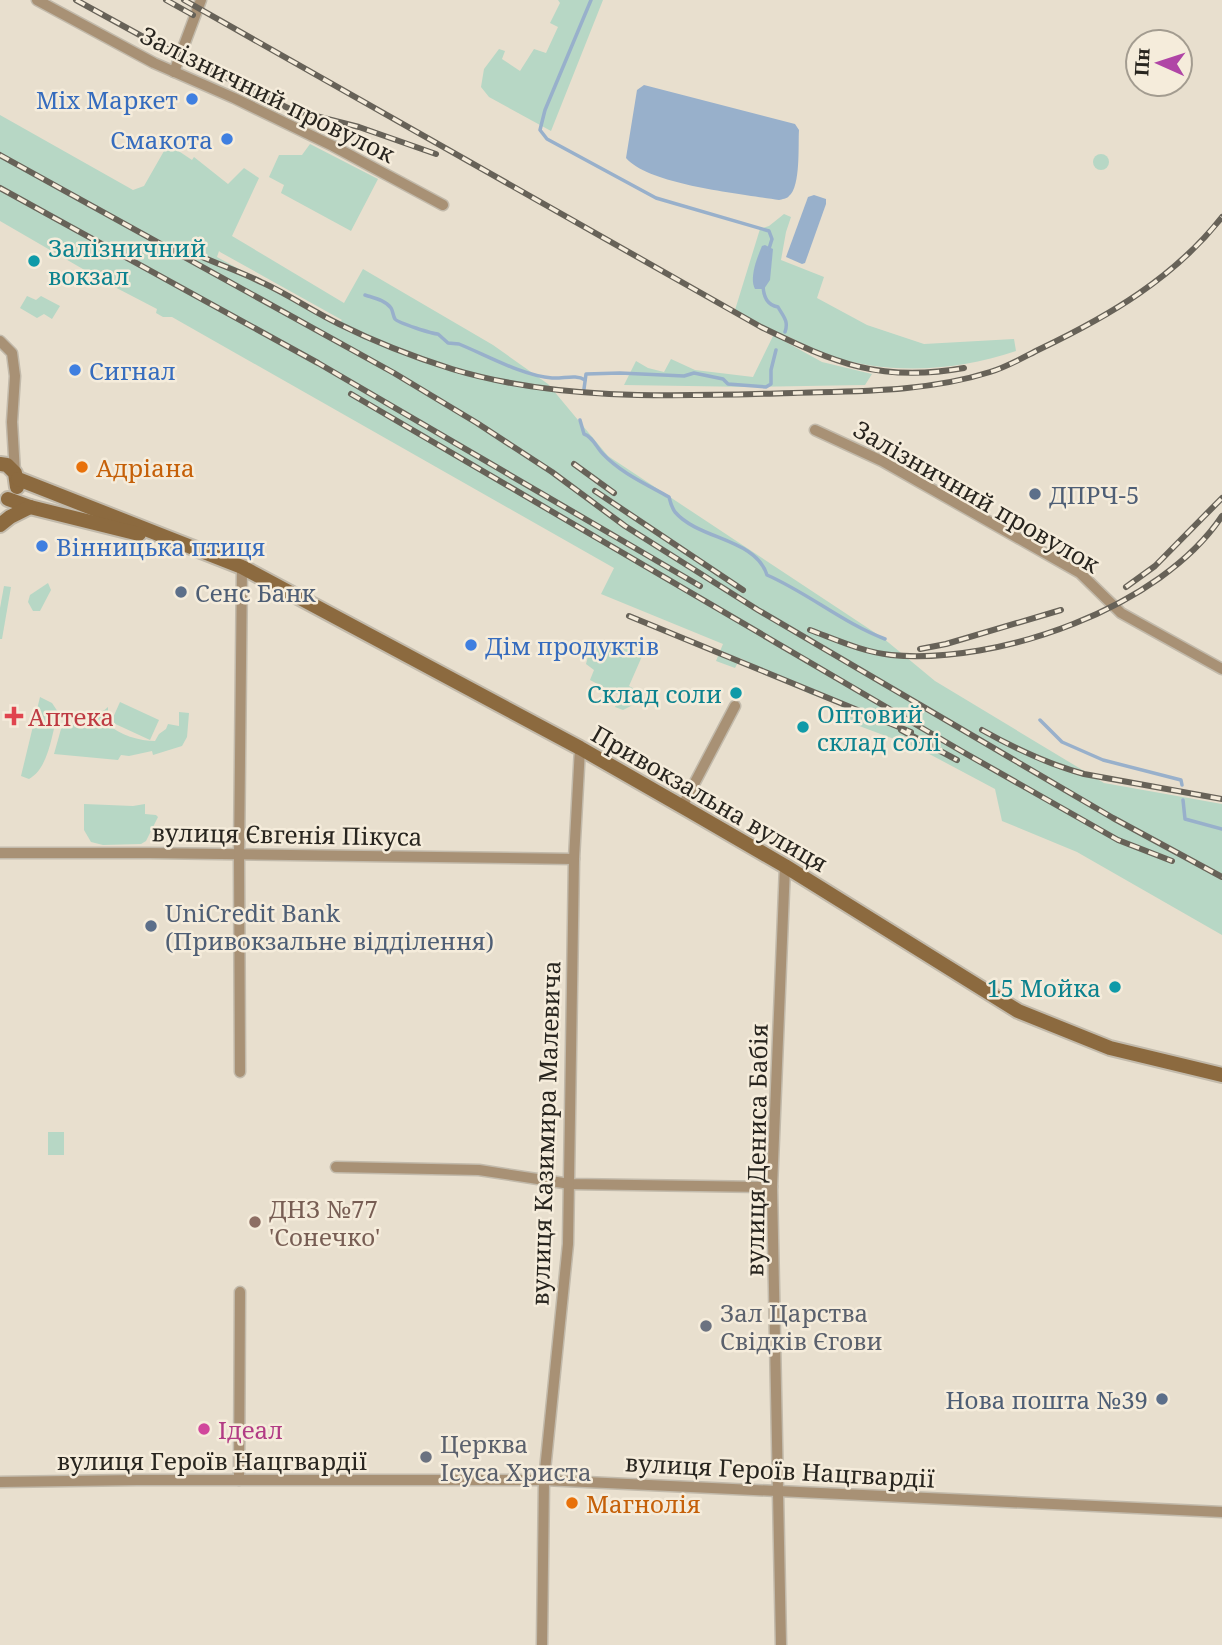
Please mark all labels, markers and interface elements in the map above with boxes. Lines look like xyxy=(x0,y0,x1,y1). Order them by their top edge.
street label: Залізничний провулок xyxy=(135,18,401,170)
north arrow xyxy=(1124,28,1194,98)
text: Пн xyxy=(1128,47,1156,77)
place label: Mix Маркет xyxy=(36,83,178,116)
marker: Mix Маркет xyxy=(184,91,200,107)
place label: Смакота xyxy=(110,123,213,156)
marker: Смакота xyxy=(219,131,235,147)
place label: Залізничний вокзал xyxy=(48,231,206,292)
marker: Залізничний вокзал xyxy=(26,253,42,269)
place label: Сигнал xyxy=(89,354,176,387)
marker: Сигнал xyxy=(67,362,83,378)
street label: Залізничний провулок xyxy=(848,412,1107,580)
place label: Адріана xyxy=(96,451,195,484)
marker: Адріана xyxy=(74,459,90,475)
place label: ДПРЧ-5 xyxy=(1049,478,1139,511)
marker: ДПРЧ-5 xyxy=(1027,486,1043,502)
place label: Вінницька птиця xyxy=(56,530,265,563)
marker: Вінницька птиця xyxy=(34,538,50,554)
place label: Сенс Банк xyxy=(195,576,317,609)
marker: Сенс Банк xyxy=(173,584,189,600)
place label: Дім продуктів xyxy=(485,629,659,662)
marker: Дім продуктів xyxy=(463,637,479,653)
place label: Склад соли xyxy=(587,677,722,710)
marker: Склад соли xyxy=(728,685,744,701)
place label: Оптовий склад солі xyxy=(817,697,941,758)
place label: Аптека xyxy=(28,700,114,733)
marker: Аптека xyxy=(6,708,22,724)
street label: Привокзальна вулиця xyxy=(586,717,834,879)
marker: Оптовий склад солі xyxy=(795,719,811,735)
street label: вулиця Євгенія Пікуса xyxy=(151,815,423,853)
place label: UniCredit Bank (Привокзальне відділення) xyxy=(165,896,494,957)
marker: UniCredit Bank (Привокзальне відділення) xyxy=(143,918,159,934)
street label: вулиця Казимира Малевича xyxy=(522,960,568,1306)
place label: 15 Мойка xyxy=(987,971,1101,1004)
marker: 15 Мойка xyxy=(1107,979,1123,995)
street label: вулиця Дениса Бабія xyxy=(737,1023,775,1277)
place label: ДНЗ №77 'Сонечко' xyxy=(269,1192,380,1253)
marker: ДНЗ №77 'Сонечко' xyxy=(247,1214,263,1230)
place label: Зал Царства Свідків Єгови xyxy=(720,1296,882,1357)
marker: Зал Царства Свідків Єгови xyxy=(698,1318,714,1334)
place label: Нова пошта №39 xyxy=(945,1383,1148,1416)
marker: Нова пошта №39 xyxy=(1154,1391,1170,1407)
place label: Ідеал xyxy=(218,1413,283,1446)
marker: Ідеал xyxy=(196,1421,212,1437)
place label: Церква Ісуса Христа xyxy=(440,1427,592,1488)
street label: вулиця Героїв Нацгвардії xyxy=(57,1444,367,1477)
street label: вулиця Героїв Нацгвардії xyxy=(624,1445,936,1495)
marker: Церква Ісуса Христа xyxy=(418,1449,434,1465)
place label: Магнолія xyxy=(586,1487,701,1520)
marker: Магнолія xyxy=(564,1495,580,1511)

